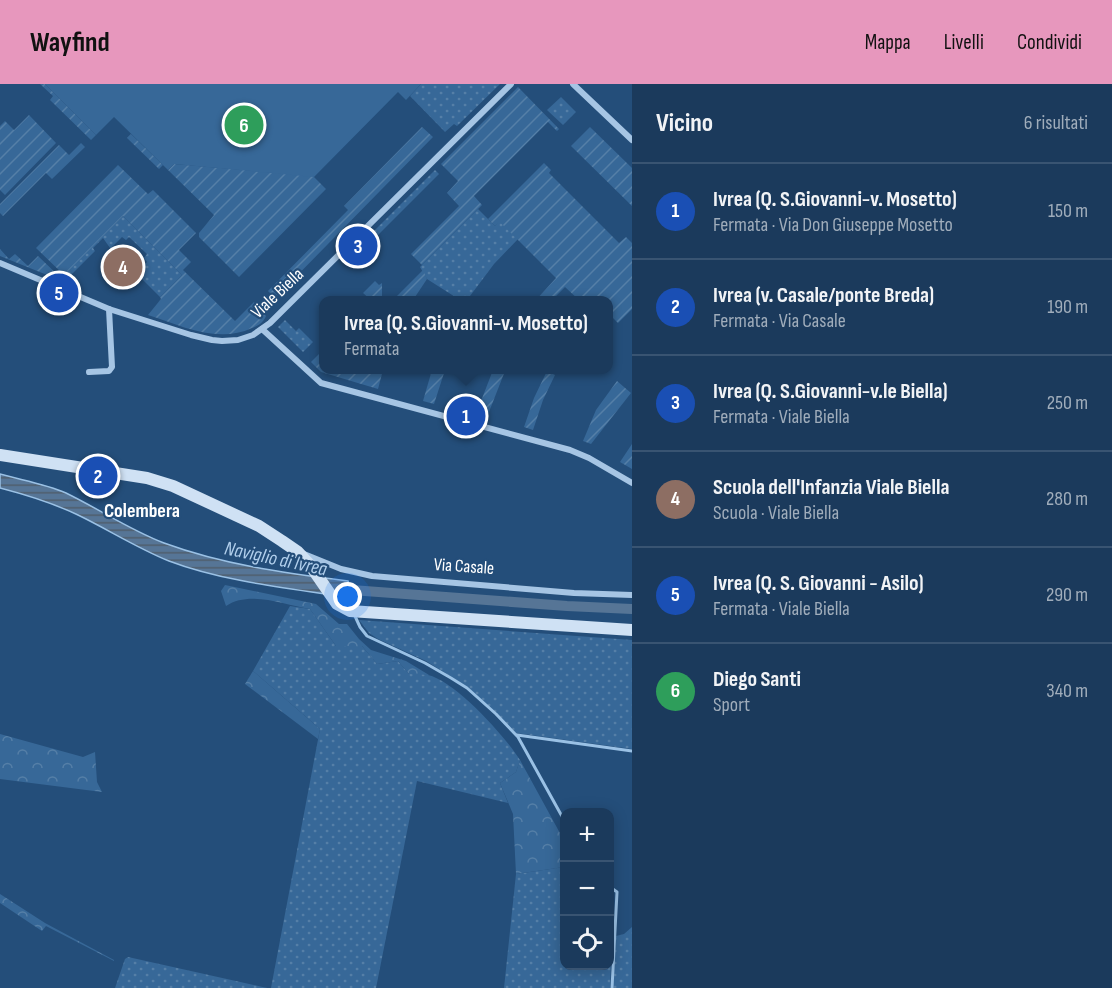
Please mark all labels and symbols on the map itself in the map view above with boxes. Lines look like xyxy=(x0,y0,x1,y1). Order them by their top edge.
pin: 6 xyxy=(224,102,264,147)
pin: 3 xyxy=(338,224,378,268)
pin: 4 xyxy=(104,244,142,290)
street label: Viale Biella xyxy=(247,264,308,323)
pin: 5 xyxy=(40,270,78,316)
pin: 1 xyxy=(446,394,486,438)
pin: 2 xyxy=(78,454,118,498)
district label: Colembera xyxy=(104,499,180,523)
water label: Naviglio di Ivrea xyxy=(222,536,329,582)
street label: Via Casale xyxy=(433,554,495,579)
your location xyxy=(333,582,362,611)

